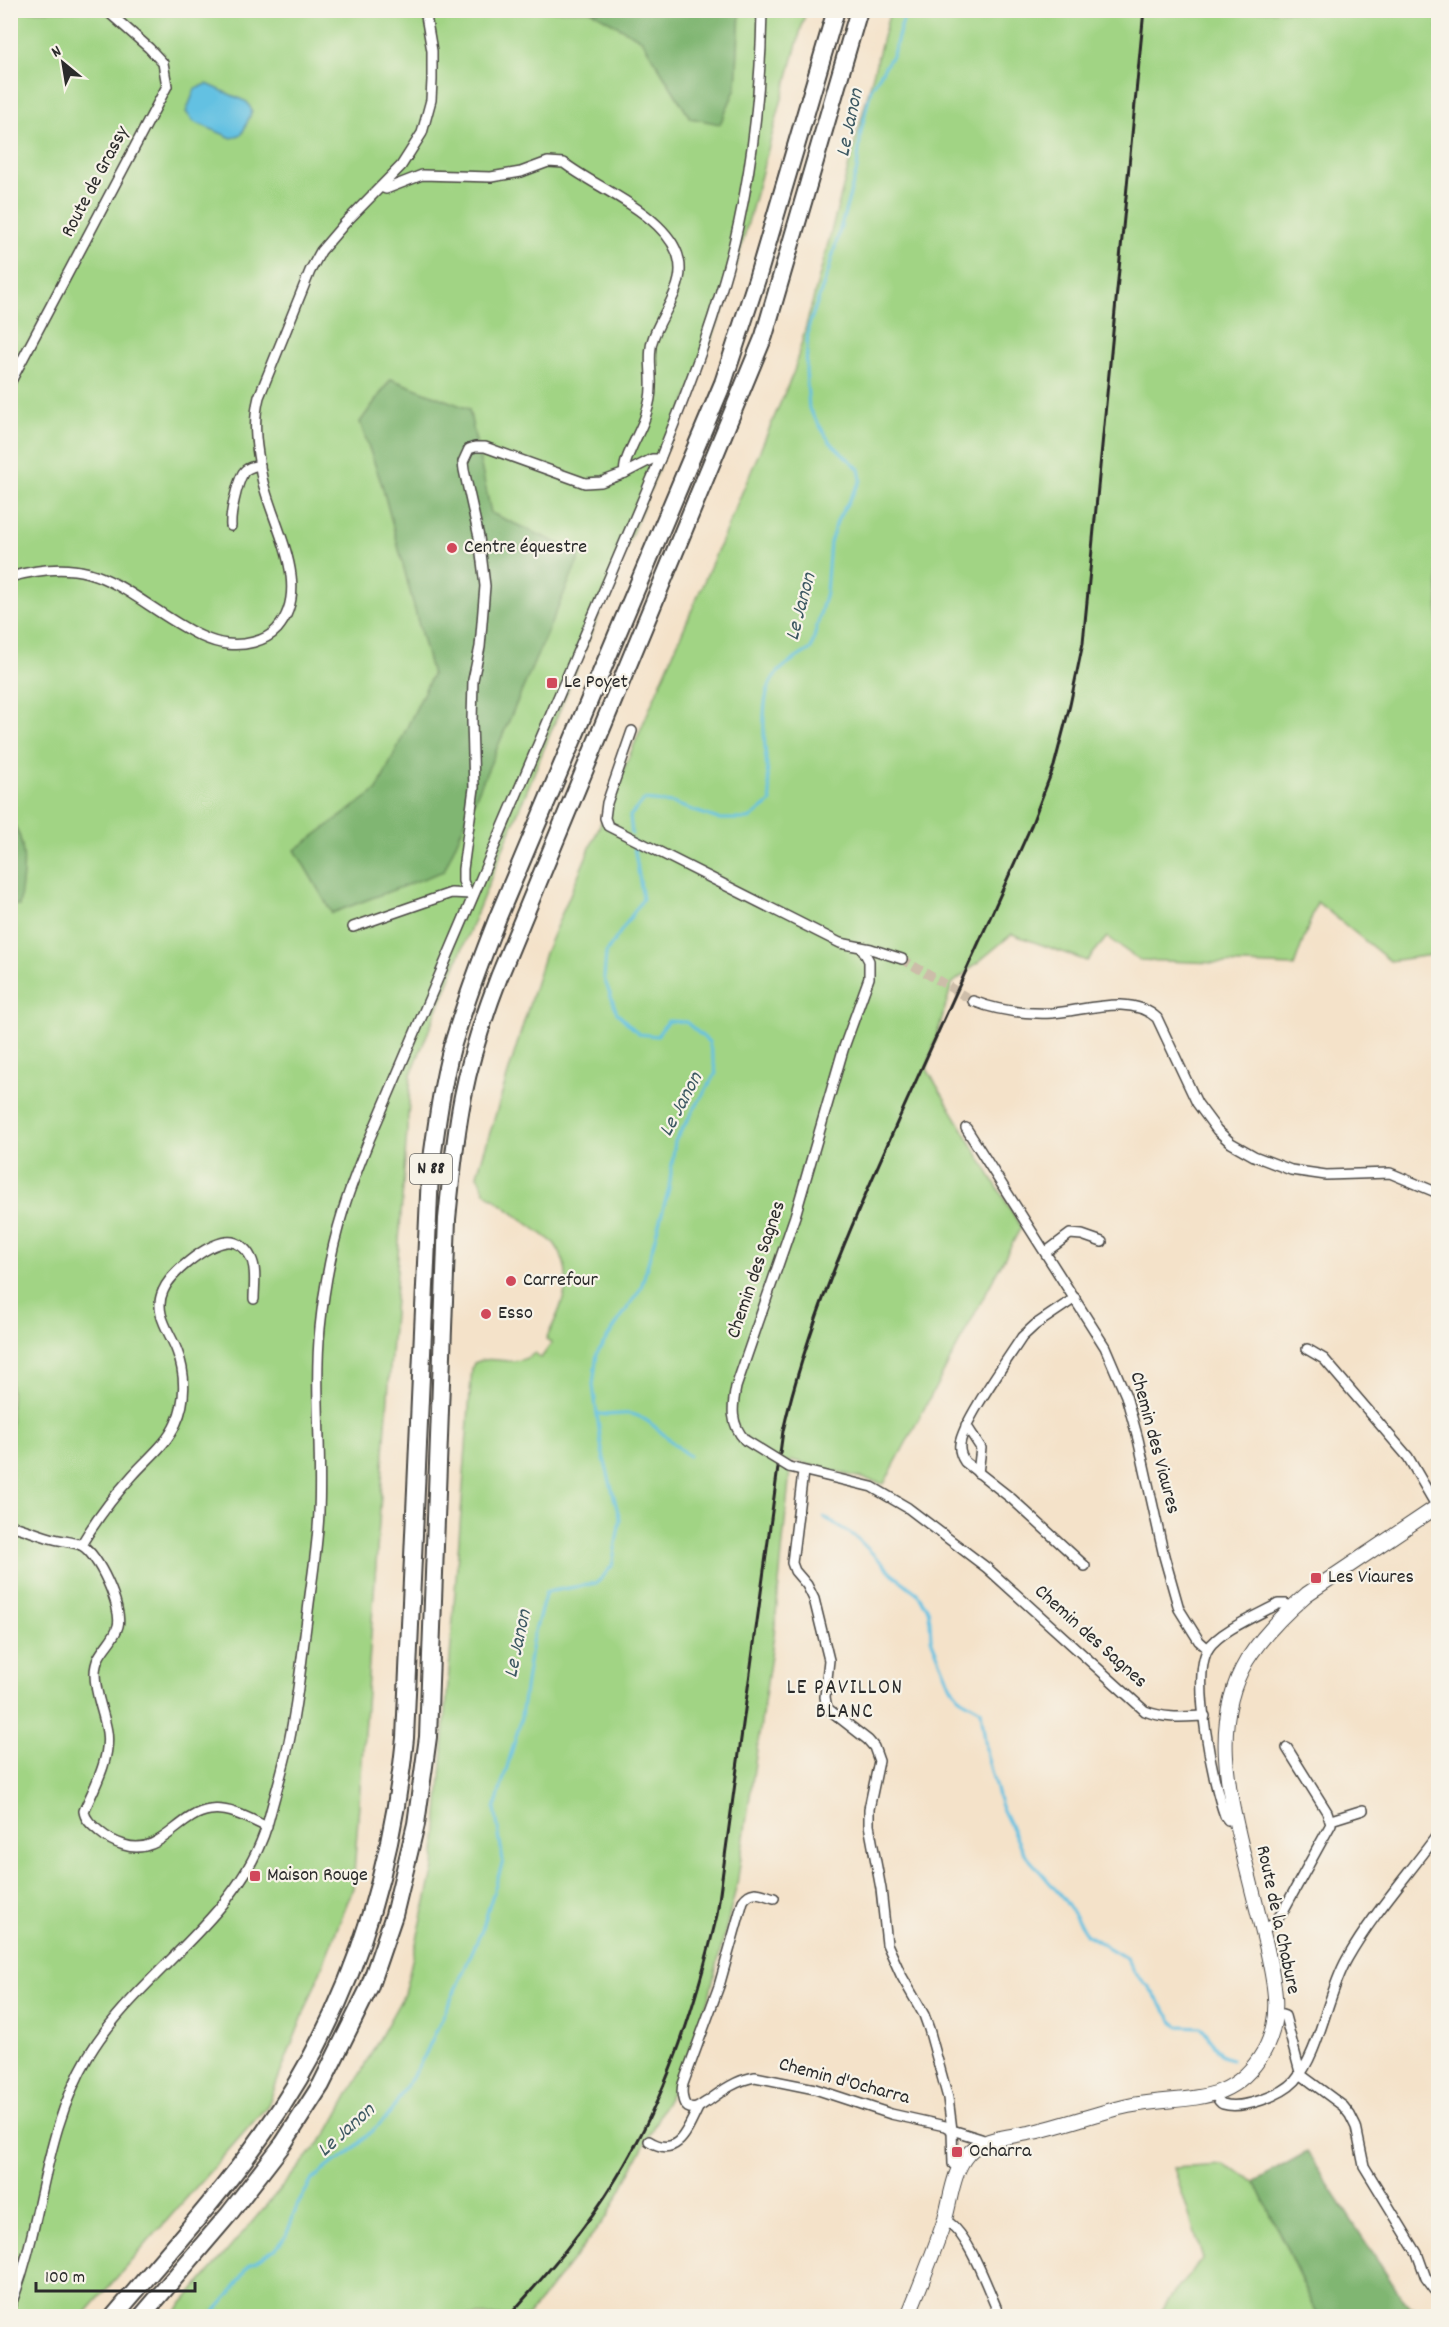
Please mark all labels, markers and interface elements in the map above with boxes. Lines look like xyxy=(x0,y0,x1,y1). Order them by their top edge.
north arrow xyxy=(33,33,93,93)
text: N xyxy=(48,40,66,64)
water label: Le Janon xyxy=(829,85,873,160)
street label: Route de Grassy xyxy=(55,121,138,243)
place label: Centre équestre xyxy=(464,534,587,562)
marker: Centre équestre xyxy=(445,541,459,555)
water label: Le Janon xyxy=(779,569,826,644)
place label: Le Poyet xyxy=(564,669,628,697)
marker: Le Poyet xyxy=(545,676,559,690)
water label: Le Janon xyxy=(653,1066,712,1142)
road number: N 88 xyxy=(410,1154,452,1184)
street label: Chemin des Sagnes xyxy=(720,1198,794,1342)
place label: Carrefour xyxy=(523,1267,598,1295)
marker: Carrefour xyxy=(504,1274,518,1288)
place label: Esso xyxy=(498,1300,533,1328)
marker: Esso xyxy=(479,1307,493,1321)
street label: Chemin des Viaures xyxy=(1122,1369,1186,1517)
place label: Les Viaures xyxy=(1328,1564,1414,1592)
marker: Les Viaures xyxy=(1309,1571,1323,1585)
street label: Chemin des Sagnes xyxy=(1027,1579,1153,1695)
water label: Le Janon xyxy=(497,1606,541,1681)
district label: LE PAVILLON BLANC xyxy=(787,1674,903,1728)
street label: Route de la Chabure xyxy=(1248,1843,1306,1997)
place label: Maison Rouge xyxy=(267,1862,368,1890)
marker: Maison Rouge xyxy=(248,1869,262,1883)
street label: Chemin d'Ocharra xyxy=(775,2051,913,2113)
water label: Le Janon xyxy=(311,2096,384,2165)
place label: Ocharra xyxy=(969,2138,1032,2166)
marker: Ocharra xyxy=(950,2145,964,2159)
scale bar xyxy=(36,2255,195,2293)
text: 100 m xyxy=(45,2266,85,2291)

